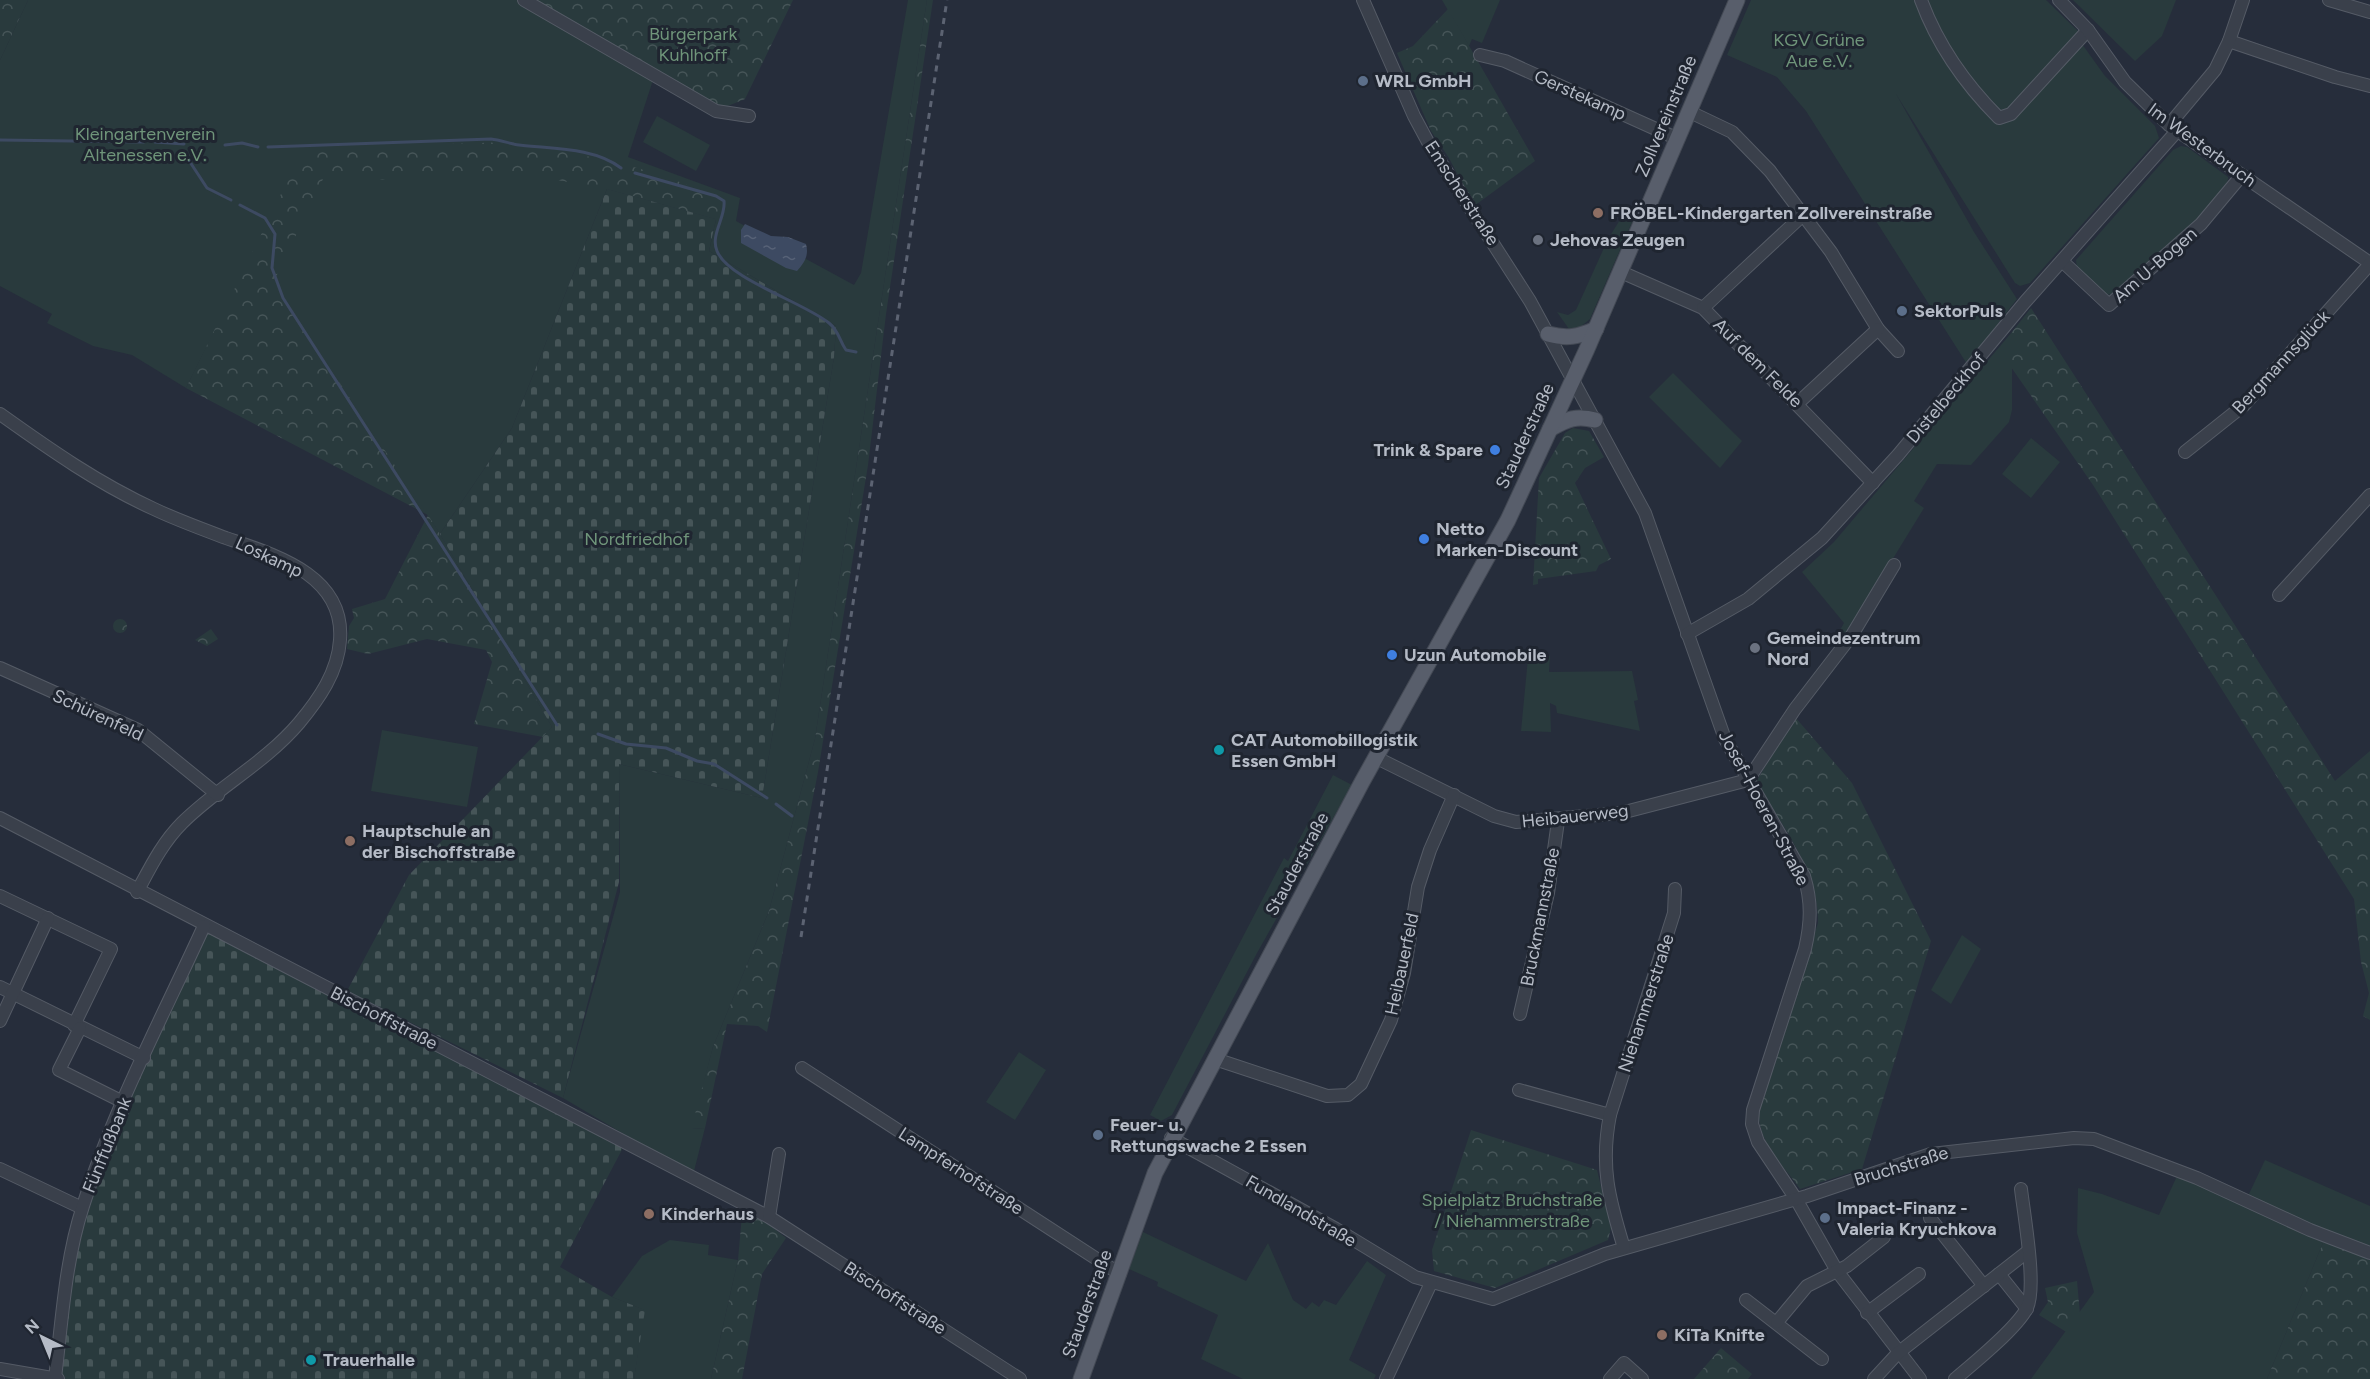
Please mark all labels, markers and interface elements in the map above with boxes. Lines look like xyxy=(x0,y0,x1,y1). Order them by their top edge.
park label: Bürgerpark Kuhlhoff xyxy=(649,23,737,66)
park label: KGV Grüne Aue e.V. xyxy=(1773,29,1865,72)
street label: Zollvereinstraße xyxy=(1631,52,1701,180)
street label: Gerstekamp xyxy=(1531,65,1629,125)
place label: WRL GmbH xyxy=(1375,70,1472,92)
marker: WRL GmbH xyxy=(1356,74,1370,88)
street label: Im Westerbruch xyxy=(2144,98,2260,192)
park label: Kleingartenverein Altenessen e.V. xyxy=(75,123,215,166)
street label: Emscherstraße xyxy=(1420,136,1504,250)
place label: FRÖBEL-Kindergarten Zollvereinstraße xyxy=(1610,202,1932,224)
marker: FRÖBEL-Kindergarten Zollvereinstraße xyxy=(1591,206,1605,220)
street label: Am U-Bogen xyxy=(2109,223,2201,307)
place label: Jehovas Zeugen xyxy=(1550,229,1685,251)
marker: Jehovas Zeugen xyxy=(1531,233,1545,247)
place label: SektorPuls xyxy=(1914,300,2003,322)
marker: SektorPuls xyxy=(1895,304,1909,318)
street label: Bergmannsglück xyxy=(2227,305,2335,418)
street label: Auf dem Felde xyxy=(1709,314,1807,412)
street label: Distelbeckhof xyxy=(1902,348,1990,448)
street label: Stauderstraße xyxy=(1491,380,1559,492)
place label: Trink & Spare xyxy=(1373,439,1483,461)
marker: Trink & Spare xyxy=(1488,443,1502,457)
place label: Netto Marken-Discount xyxy=(1436,518,1578,561)
park label: Nordfriedhof xyxy=(584,528,690,550)
street label: Loskamp xyxy=(232,532,306,582)
marker: Netto Marken-Discount xyxy=(1417,532,1431,546)
place label: Gemeindezentrum Nord xyxy=(1767,627,1920,670)
marker: Gemeindezentrum Nord xyxy=(1748,641,1762,655)
place label: Uzun Automobile xyxy=(1404,644,1547,666)
marker: Uzun Automobile xyxy=(1385,648,1399,662)
street label: Schürenfeld xyxy=(49,684,147,746)
street label: Josef-Hoeren-Straße xyxy=(1714,727,1814,889)
place label: CAT Automobillogistik Essen GmbH xyxy=(1231,729,1418,772)
marker: CAT Automobillogistik Essen GmbH xyxy=(1212,743,1226,757)
street label: Heibauerweg xyxy=(1520,799,1630,833)
street label: Stauderstraße xyxy=(1261,808,1334,919)
place label: Hauptschule an der Bischoffstraße xyxy=(362,820,515,863)
marker: Hauptschule an der Bischoffstraße xyxy=(343,834,357,848)
street label: Bruckmannstraße xyxy=(1516,846,1564,988)
street label: Heibauerfeld xyxy=(1380,911,1424,1017)
street label: Niehammerstraße xyxy=(1613,931,1679,1075)
street label: Bischoffstraße xyxy=(327,982,441,1055)
street label: Fünffußbank xyxy=(78,1094,136,1196)
place label: Feuer- u. Rettungswache 2 Essen xyxy=(1110,1114,1307,1157)
street label: Lampferhofstraße xyxy=(894,1122,1028,1220)
marker: Feuer- u. Rettungswache 2 Essen xyxy=(1091,1128,1105,1142)
street label: Bruchstraße xyxy=(1851,1141,1951,1191)
street label: Fundlandstraße xyxy=(1242,1170,1361,1252)
park label: Spielplatz Bruchstraße / Niehammerstraße xyxy=(1422,1189,1603,1232)
place label: Impact-Finanz - Valeria Kryuchkova xyxy=(1837,1197,1997,1240)
place label: Kinderhaus xyxy=(661,1203,755,1225)
marker: Kinderhaus xyxy=(642,1207,656,1221)
marker: Impact-Finanz - Valeria Kryuchkova xyxy=(1818,1211,1832,1225)
street label: Stauderstraße xyxy=(1057,1247,1117,1361)
street label: Bischoffstraße xyxy=(840,1257,950,1339)
north arrow xyxy=(12,1307,72,1367)
text: N xyxy=(21,1315,43,1338)
place label: KiTa Knifte xyxy=(1674,1324,1765,1346)
marker: KiTa Knifte xyxy=(1655,1328,1669,1342)
place label: Trauerhalle xyxy=(323,1349,415,1371)
marker: Trauerhalle xyxy=(304,1353,318,1367)

